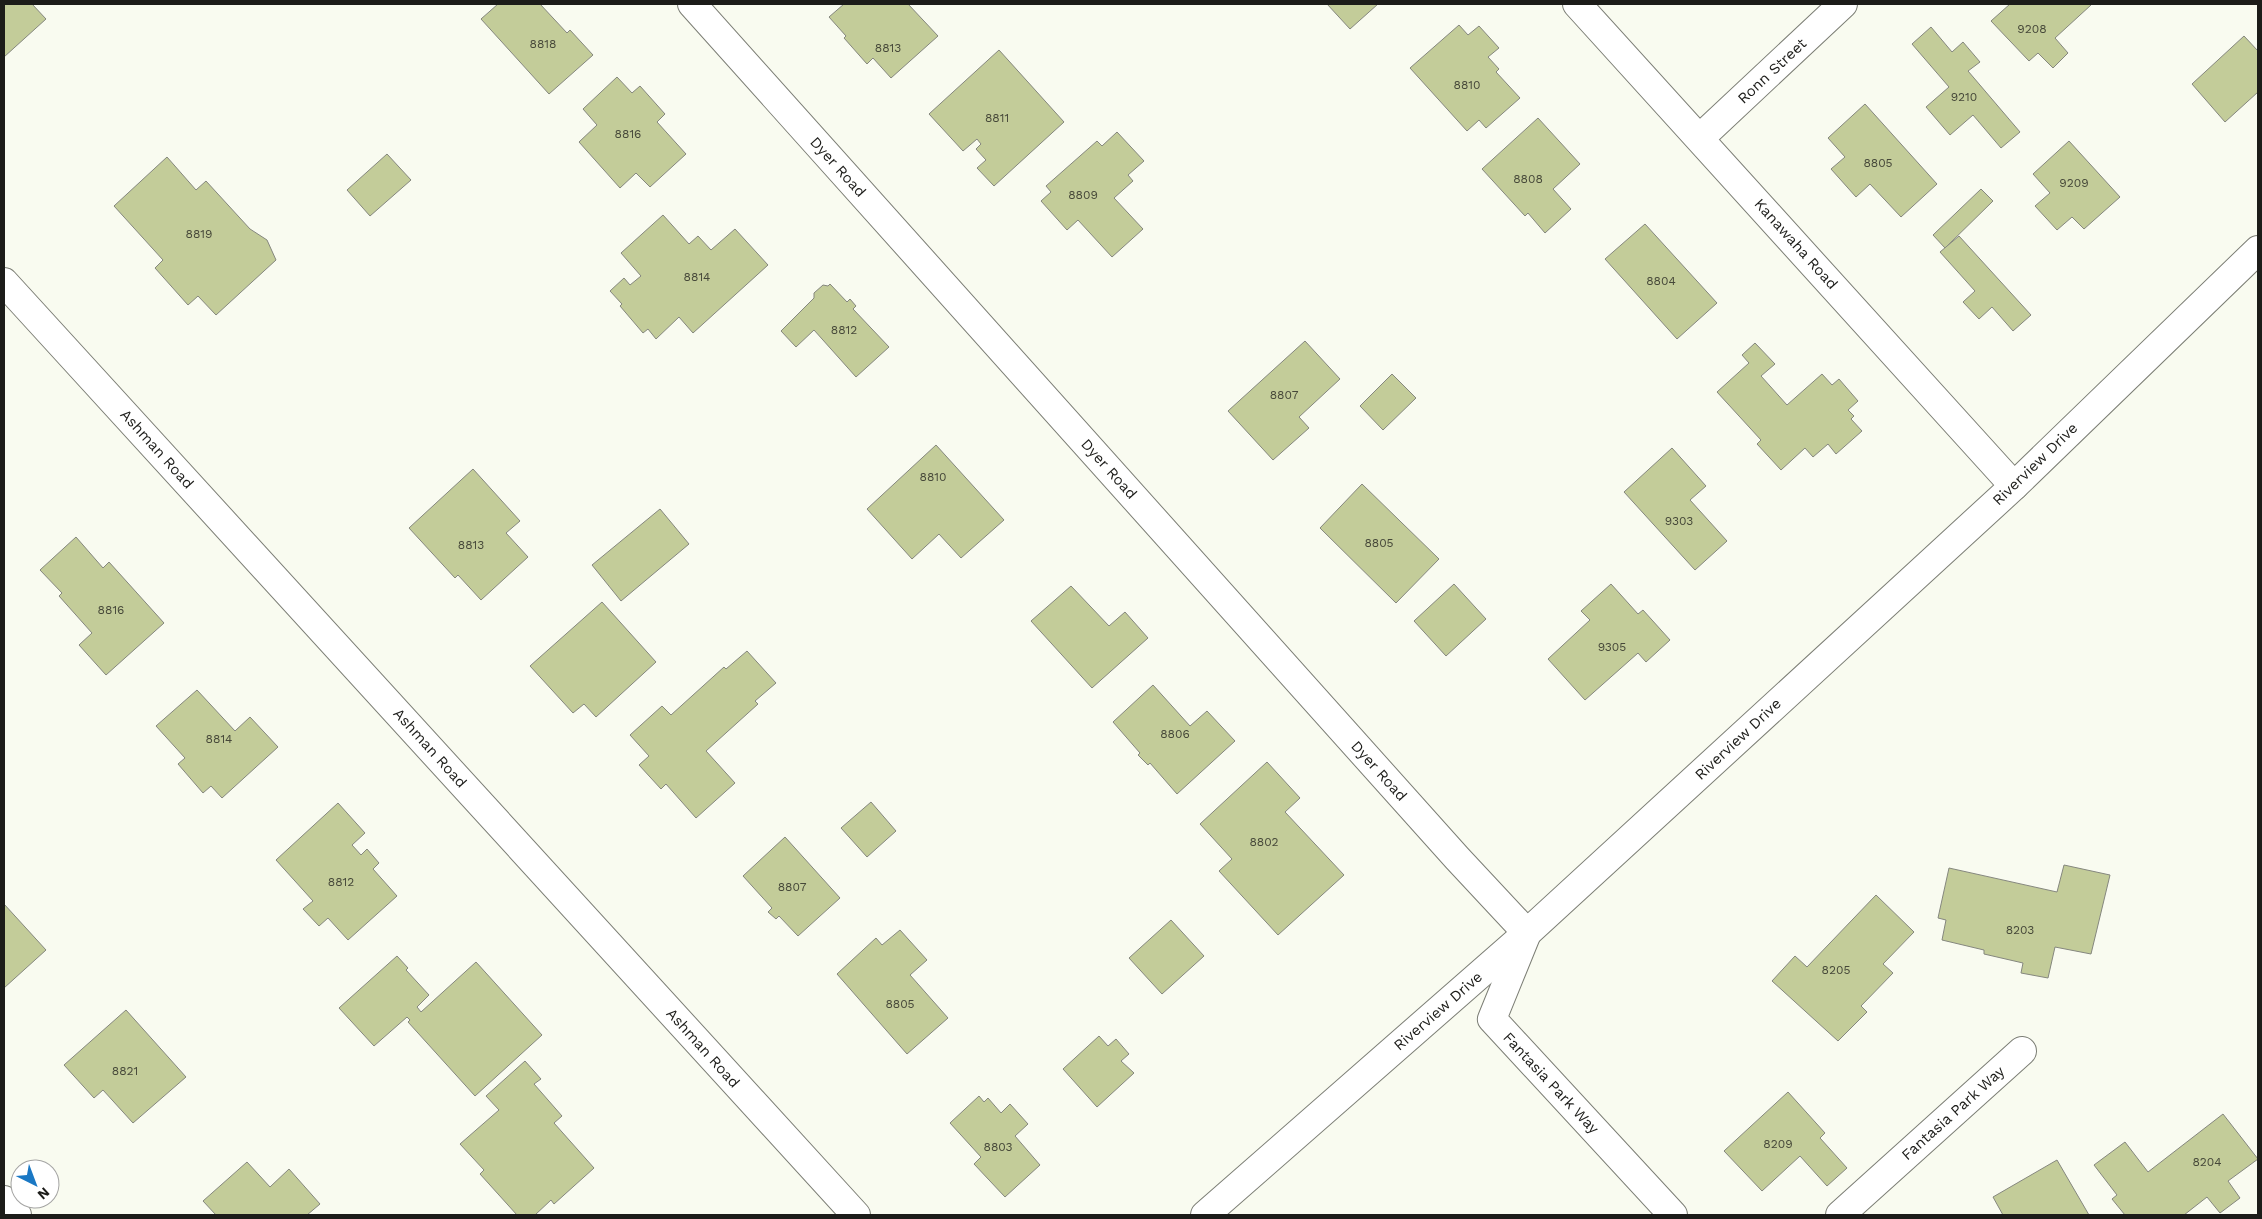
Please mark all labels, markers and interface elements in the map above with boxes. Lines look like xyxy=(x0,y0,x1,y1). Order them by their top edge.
house number: 9208 xyxy=(2017,22,2047,36)
street label: Ronn Street xyxy=(1734,34,1811,107)
house number: 8818 xyxy=(530,37,556,51)
house number: 8813 xyxy=(875,41,901,55)
house number: 8810 xyxy=(1454,78,1480,92)
house number: 9210 xyxy=(1951,90,1977,104)
house number: 8811 xyxy=(985,111,1009,125)
house number: 8816 xyxy=(615,127,641,141)
street label: Dyer Road xyxy=(806,133,870,201)
house number: 8805 xyxy=(1863,156,1893,170)
house number: 8808 xyxy=(1513,172,1543,186)
house number: 9209 xyxy=(2059,176,2089,190)
house number: 8809 xyxy=(1068,188,1098,202)
street label: Kanawaha Road xyxy=(1751,195,1841,293)
house number: 8819 xyxy=(186,227,212,241)
house number: 8814 xyxy=(684,270,710,284)
house number: 8804 xyxy=(1646,274,1676,288)
house number: 8812 xyxy=(831,323,857,337)
house number: 8807 xyxy=(1270,388,1299,402)
street label: Ashman Road xyxy=(117,406,197,492)
street label: Riverview Drive xyxy=(1989,419,2081,509)
street label: Dyer Road xyxy=(1077,435,1141,503)
house number: 8810 xyxy=(920,470,946,484)
house number: 9303 xyxy=(1665,514,1693,528)
house number: 8805 xyxy=(1364,536,1394,550)
house number: 8813 xyxy=(458,538,484,552)
house number: 8816 xyxy=(98,603,124,617)
house number: 9305 xyxy=(1598,640,1626,654)
street label: Riverview Drive xyxy=(1691,694,1785,784)
street label: Ashman Road xyxy=(390,705,470,791)
house number: 8806 xyxy=(1160,727,1190,741)
house number: 8814 xyxy=(206,732,232,746)
street label: Dyer Road xyxy=(1347,737,1411,805)
house number: 8802 xyxy=(1249,835,1279,849)
house number: 8812 xyxy=(328,875,354,889)
house number: 8807 xyxy=(778,880,807,894)
house number: 8203 xyxy=(2006,923,2034,937)
house number: 8205 xyxy=(1822,963,1850,977)
street label: Riverview Drive xyxy=(1390,968,1486,1054)
house number: 8805 xyxy=(885,997,915,1011)
street label: Ashman Road xyxy=(663,1005,743,1091)
street label: Fantasia Park Way xyxy=(1499,1028,1603,1138)
street label: Fantasia Park Way xyxy=(1898,1062,2008,1164)
house number: 8821 xyxy=(112,1064,138,1078)
house number: 8209 xyxy=(1763,1137,1793,1151)
house number: 8803 xyxy=(983,1140,1013,1154)
house number: 8204 xyxy=(2192,1155,2222,1169)
north arrow xyxy=(10,1159,60,1209)
text: N xyxy=(34,1184,53,1203)

